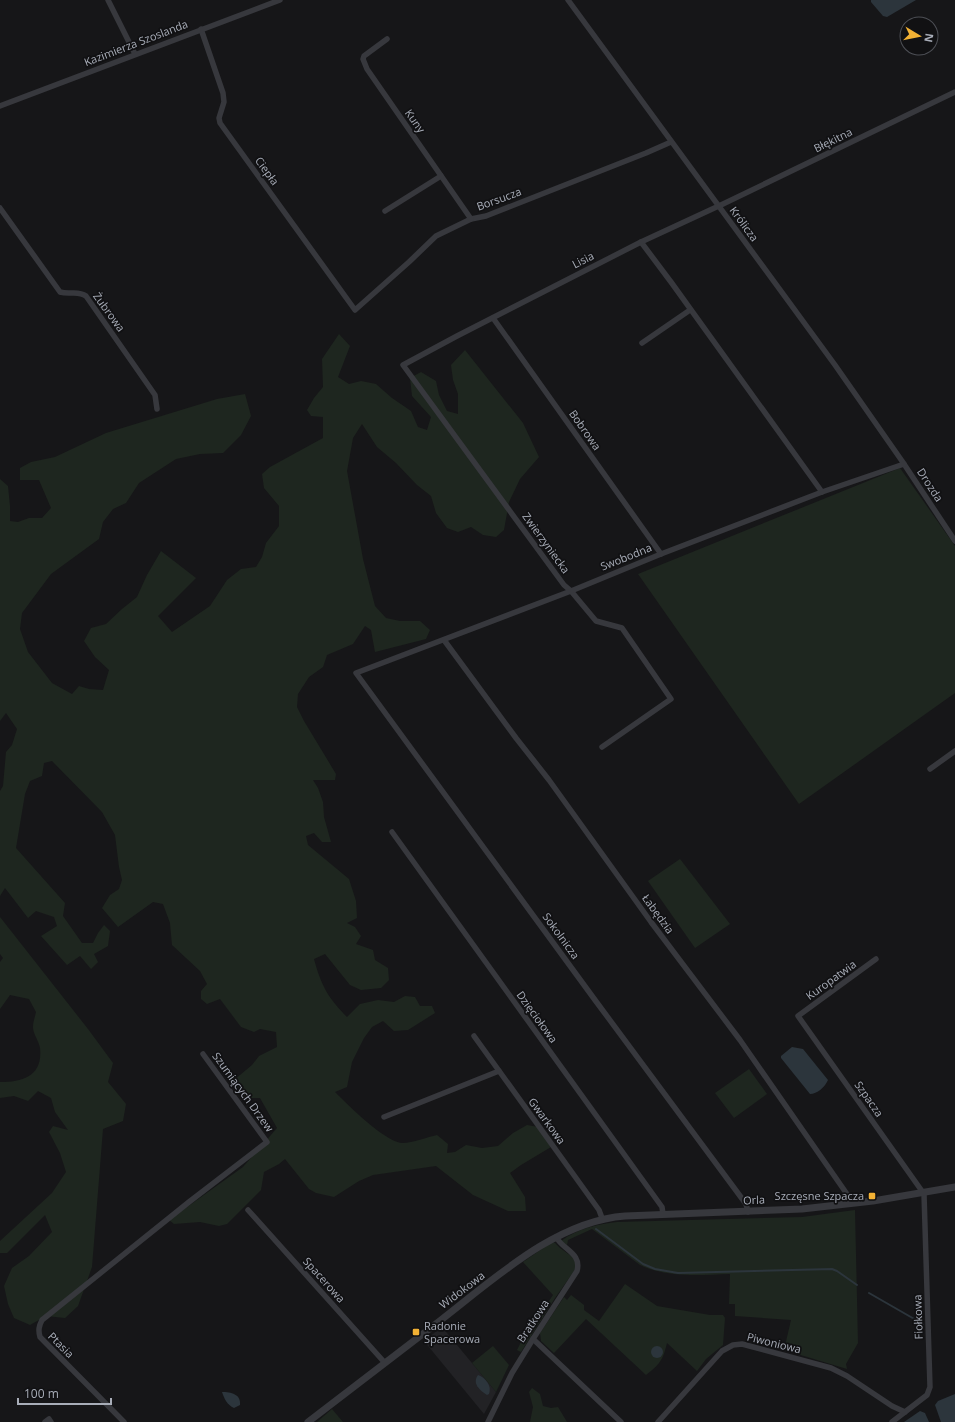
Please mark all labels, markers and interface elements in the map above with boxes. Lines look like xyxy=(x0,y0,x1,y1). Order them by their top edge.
street label: Kazimierza Szoslanda xyxy=(82,16,190,69)
north arrow xyxy=(899,16,939,56)
text: N xyxy=(921,32,938,44)
street label: Kuny xyxy=(402,106,429,136)
street label: Błękitna xyxy=(811,124,855,155)
street label: Ciepła xyxy=(252,154,283,188)
street label: Borsucza xyxy=(474,183,523,214)
street label: Królicza xyxy=(727,203,762,244)
street label: Lisia xyxy=(569,248,596,271)
street label: Żubrowa xyxy=(90,289,129,335)
street label: Bobrowa xyxy=(566,406,605,453)
street label: Drozda xyxy=(914,465,947,504)
street label: Zwierzyniecka xyxy=(519,509,574,576)
street label: Swobodna xyxy=(598,539,654,574)
street label: Łabędzia xyxy=(639,891,678,937)
street label: Sokolnicza xyxy=(539,909,583,962)
street label: Kuropatwia xyxy=(803,956,859,1003)
street label: Dzięciołowa xyxy=(513,988,561,1046)
street label: Szumiących Drzew xyxy=(209,1049,278,1135)
street label: Szpacza xyxy=(852,1078,887,1120)
street label: Gwarkowa xyxy=(525,1094,569,1147)
place label: Szczęsne Szpacza xyxy=(775,1188,864,1203)
marker: Szczęsne Szpacza xyxy=(867,1191,877,1201)
street label: Orla xyxy=(743,1192,765,1207)
street label: Spacerowa xyxy=(300,1254,349,1306)
street label: Widokowa xyxy=(436,1268,488,1312)
street label: Fiołkowa xyxy=(909,1294,926,1340)
street label: Bratkowa xyxy=(513,1296,552,1345)
place label: Radonie Spacerowa xyxy=(424,1318,480,1346)
marker: Radonie Spacerowa xyxy=(411,1327,421,1337)
street label: Ptasia xyxy=(45,1328,78,1361)
street label: Piwoniowa xyxy=(745,1329,803,1356)
scale bar xyxy=(18,1380,111,1406)
text: 100 m xyxy=(24,1385,59,1402)

